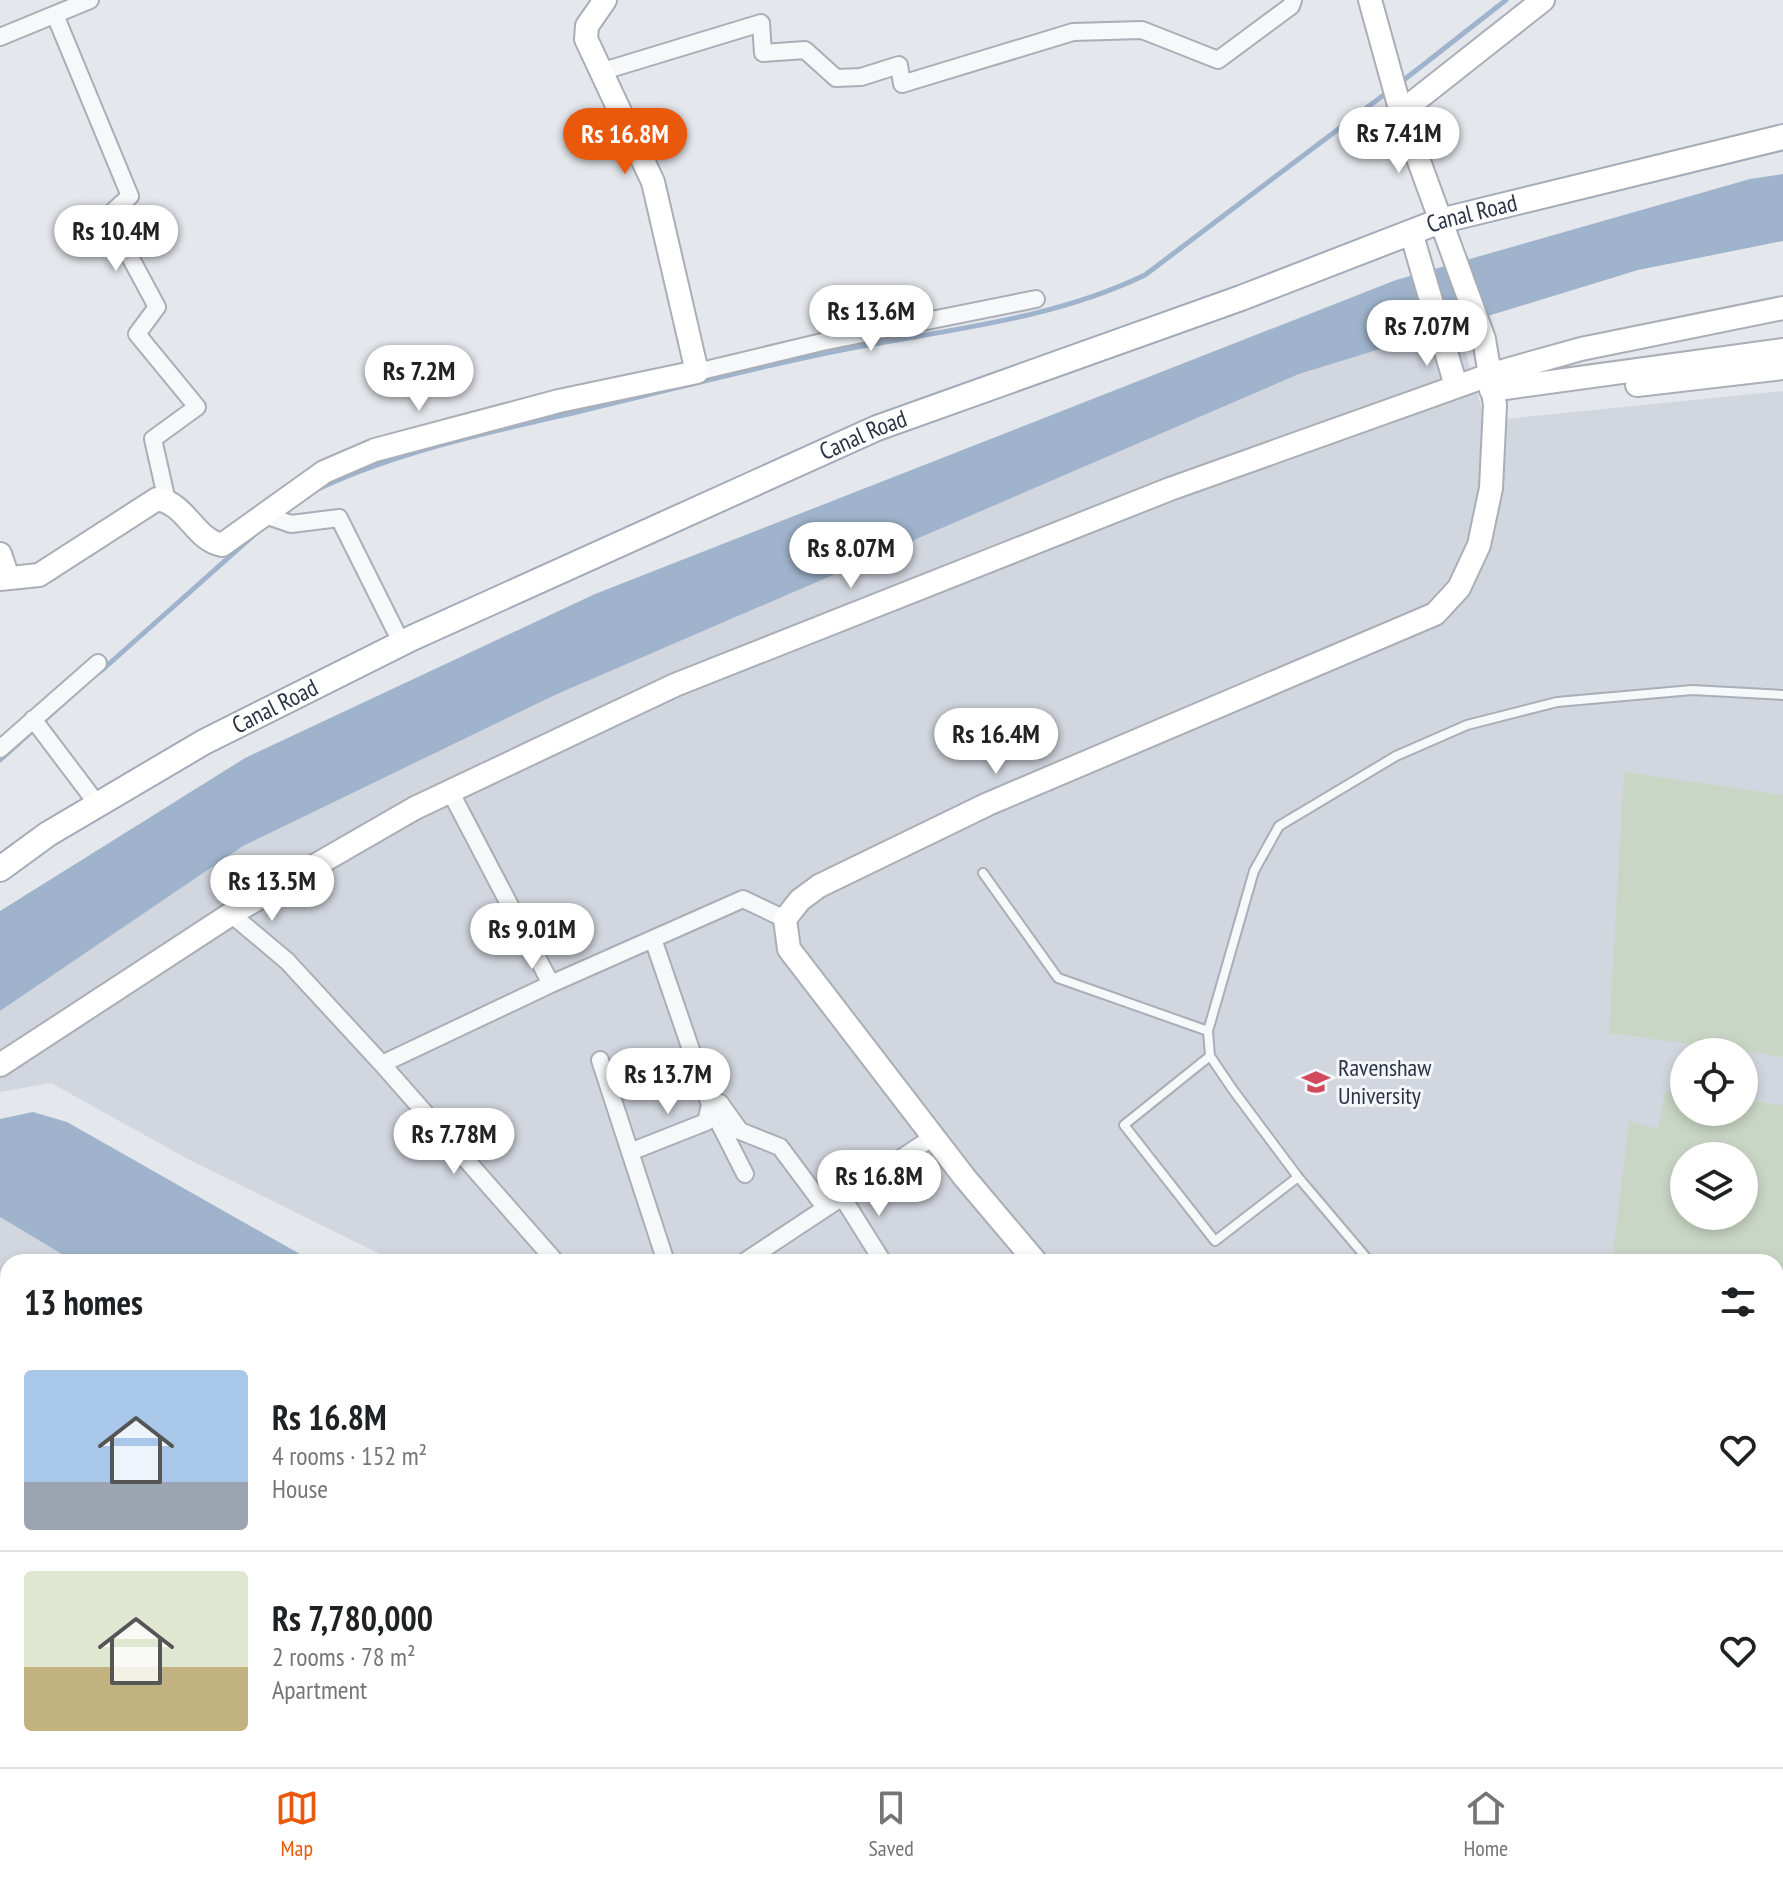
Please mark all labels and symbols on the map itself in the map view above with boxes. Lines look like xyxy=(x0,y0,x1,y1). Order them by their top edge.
pin: Rs 7.41M xyxy=(1316,107,1482,175)
pin: Rs 16.8M xyxy=(542,108,708,176)
street label: Canal Road xyxy=(1422,187,1520,240)
pin: Rs 10.4M xyxy=(33,205,199,273)
pin: Rs 13.6M xyxy=(788,285,954,353)
pin: Rs 7.07M xyxy=(1344,300,1510,368)
pin: Rs 7.2M xyxy=(345,345,493,413)
street label: Canal Road xyxy=(815,403,911,467)
pin: Rs 8.07M xyxy=(768,522,934,590)
street label: Canal Road xyxy=(227,672,323,740)
pin: Rs 16.4M xyxy=(913,708,1079,776)
pin: Rs 13.5M xyxy=(189,855,355,923)
pin: Rs 9.01M xyxy=(449,903,615,971)
pin: Rs 13.7M xyxy=(585,1048,751,1116)
place label: Ravenshaw University xyxy=(1338,1052,1432,1111)
school or university icon: Ravenshaw University xyxy=(1301,1067,1331,1097)
pin: Rs 7.78M xyxy=(371,1108,537,1176)
pin: Rs 16.8M xyxy=(796,1150,962,1218)

